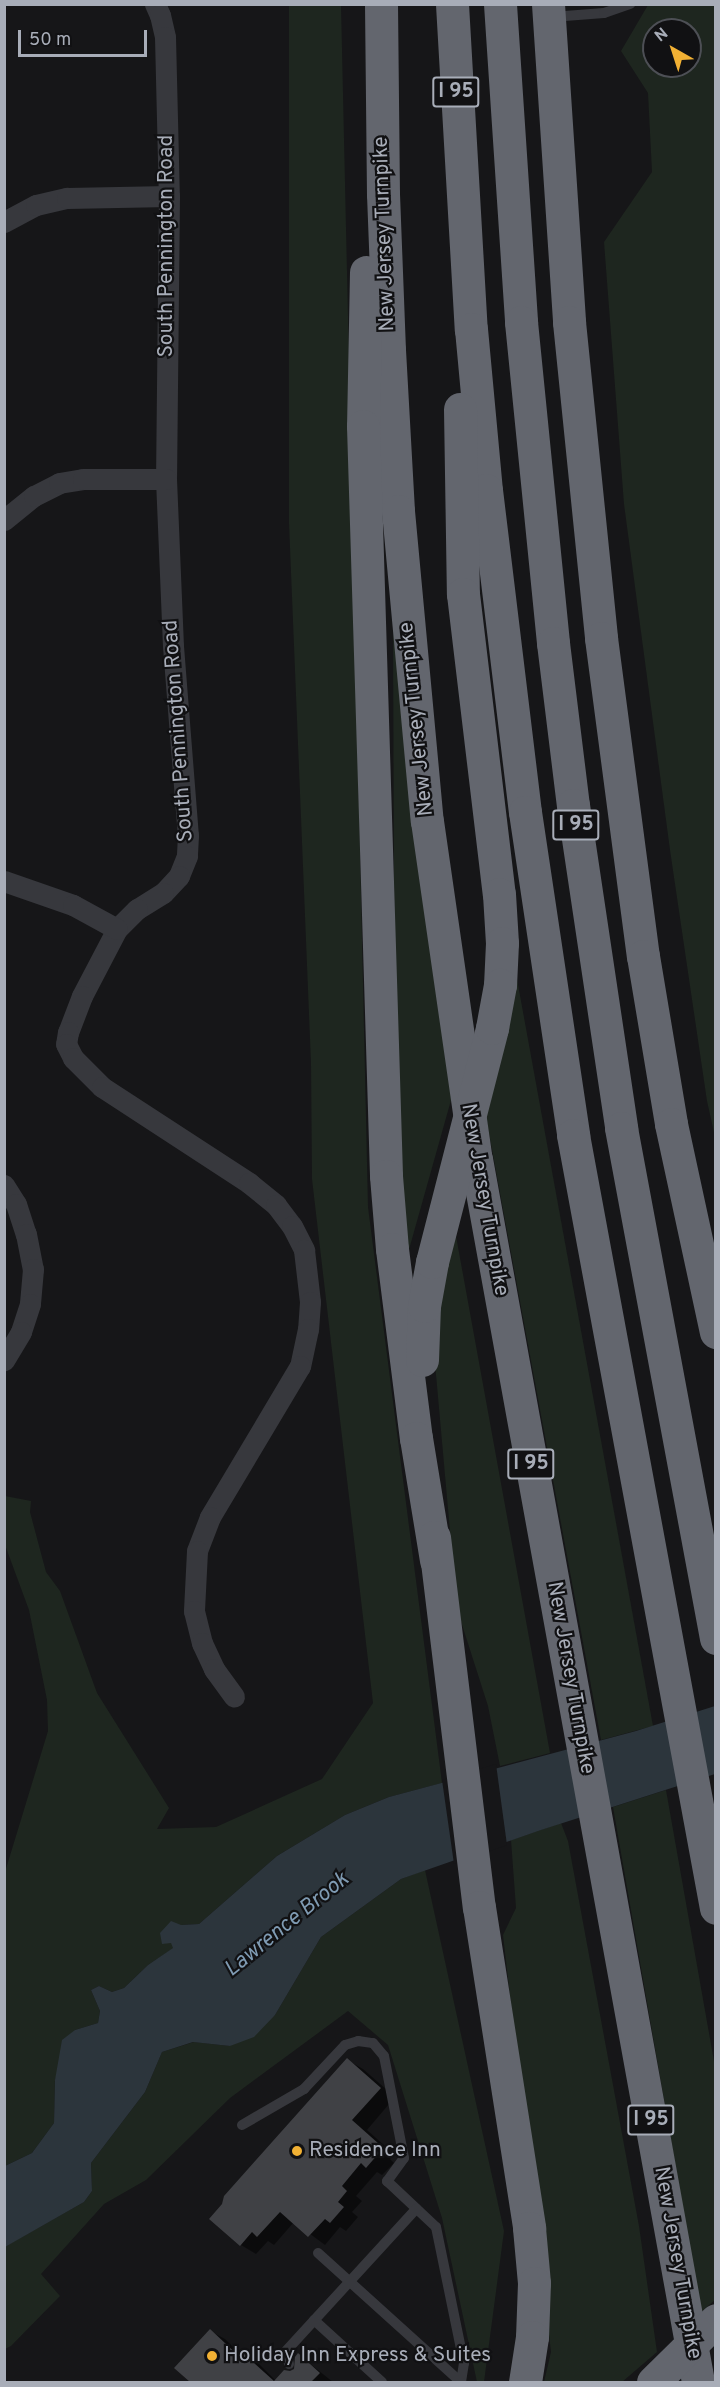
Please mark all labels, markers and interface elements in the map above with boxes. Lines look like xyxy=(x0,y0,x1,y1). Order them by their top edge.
scale bar xyxy=(21,18,150,56)
north arrow xyxy=(642,18,702,78)
text: N xyxy=(651,24,673,47)
text: 50 m xyxy=(29,29,71,52)
road number: I 95 xyxy=(432,75,480,109)
street label: South Pennington Road xyxy=(154,135,180,357)
street label: New Jersey Turnpike xyxy=(369,136,401,332)
street label: South Pennington Road xyxy=(159,619,199,843)
street label: New Jersey Turnpike xyxy=(394,620,440,818)
road number: I 95 xyxy=(552,808,600,842)
street label: New Jersey Turnpike xyxy=(455,1101,513,1299)
road number: I 95 xyxy=(507,1447,555,1481)
street label: New Jersey Turnpike xyxy=(541,1579,599,1777)
water label: Lawrence Brook xyxy=(219,1867,355,1983)
road number: I 95 xyxy=(627,2103,675,2137)
place label: Residence Inn xyxy=(309,2138,441,2164)
marker: Residence Inn xyxy=(290,2144,304,2158)
street label: New Jersey Turnpike xyxy=(648,2164,706,2362)
place label: Holiday Inn Express & Suites xyxy=(224,2343,491,2369)
marker: Holiday Inn Express & Suites xyxy=(205,2349,219,2363)

